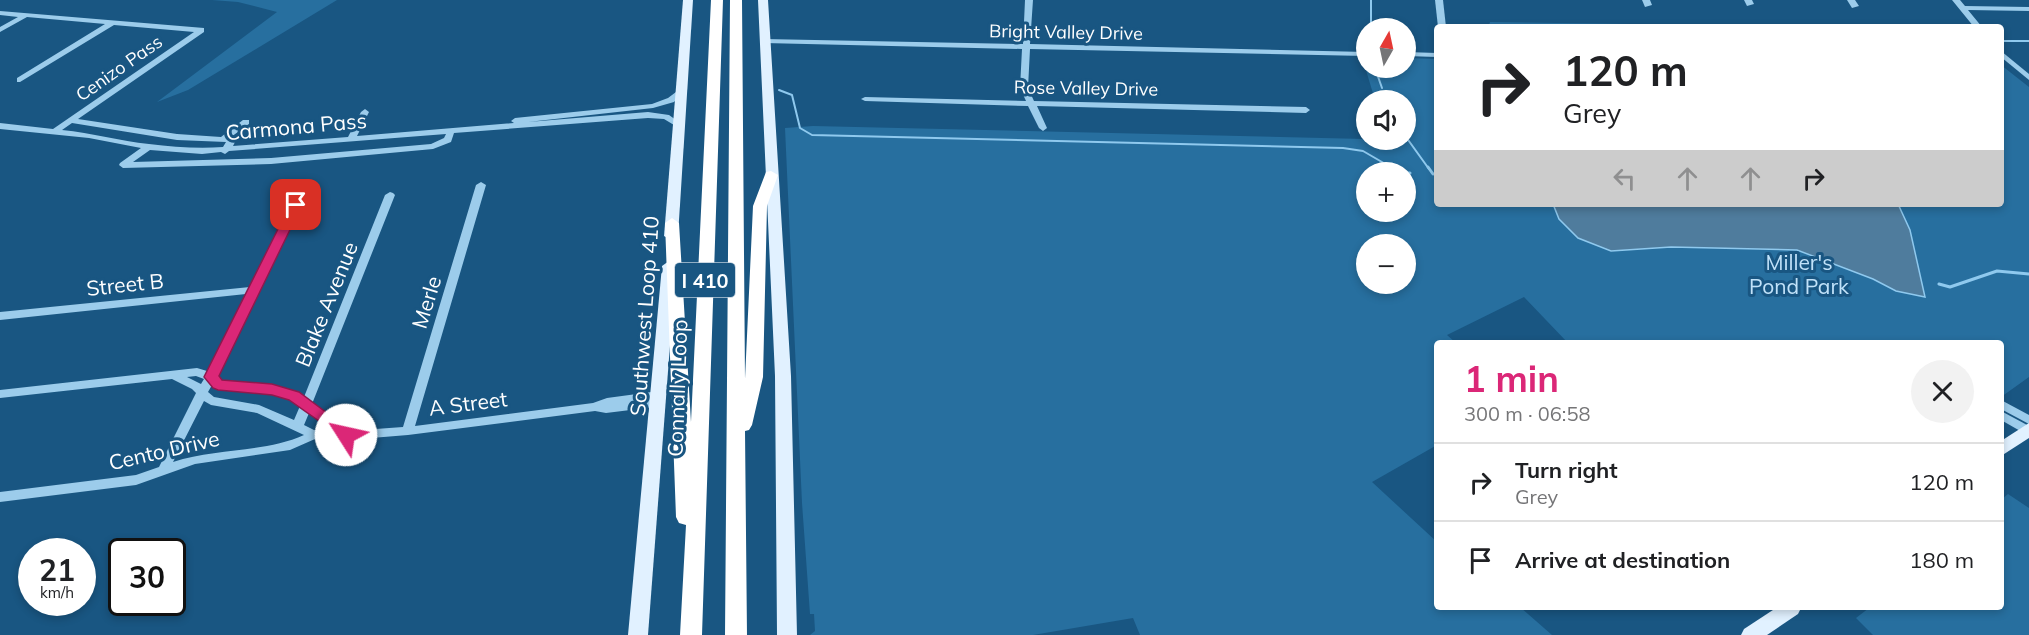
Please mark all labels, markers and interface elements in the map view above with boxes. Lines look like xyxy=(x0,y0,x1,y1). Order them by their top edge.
north arrow xyxy=(1356,18,1416,78)
map controls xyxy=(1356,18,1416,294)
street label: Bright Valley Drive xyxy=(989,19,1143,45)
street label: Cenizo Pass xyxy=(71,30,167,106)
text: 120 m xyxy=(1563,44,1688,97)
icon: right xyxy=(1464,48,1542,126)
street label: Rose Valley Drive xyxy=(1014,75,1158,101)
button: sound xyxy=(1356,90,1416,150)
text: Grey xyxy=(1563,96,1621,130)
street label: Carmona Pass xyxy=(224,107,368,145)
button: + xyxy=(1356,162,1416,222)
icon: left xyxy=(1608,162,1641,195)
icon: ahead xyxy=(1671,162,1704,195)
icon: ahead xyxy=(1734,162,1767,195)
icon: right xyxy=(1797,162,1830,195)
pin xyxy=(270,179,321,230)
icon: arrive xyxy=(279,188,312,221)
street label: Southwest Loop 410 xyxy=(624,215,664,417)
button: − xyxy=(1356,234,1416,294)
street label: Blake Avenue xyxy=(289,238,363,370)
park label: Miller's Pond Park xyxy=(1749,249,1849,299)
road number: I 410 xyxy=(675,263,735,297)
street label: Street B xyxy=(85,267,165,301)
street label: Merle xyxy=(406,273,446,331)
street label: Connally Loop xyxy=(662,319,692,457)
text: 1 min xyxy=(1464,356,1559,401)
button: close xyxy=(1911,360,1974,423)
street label: A Street xyxy=(427,385,509,421)
text: 300 m · 06:58 xyxy=(1464,401,1590,426)
position arrow xyxy=(314,403,378,467)
street label: Cento Drive xyxy=(106,425,222,475)
text: Turn right xyxy=(1515,456,1618,484)
icon: right xyxy=(1464,466,1497,499)
text: 120 m xyxy=(1909,468,1974,496)
text: Grey xyxy=(1515,484,1558,509)
speed limit sign: 30 xyxy=(108,538,186,616)
icon: arrive xyxy=(1464,544,1497,577)
text: Arrive at destination xyxy=(1515,546,1730,574)
text: 180 m xyxy=(1909,546,1974,574)
text: 21 xyxy=(39,551,75,589)
text: km/h xyxy=(40,583,74,602)

